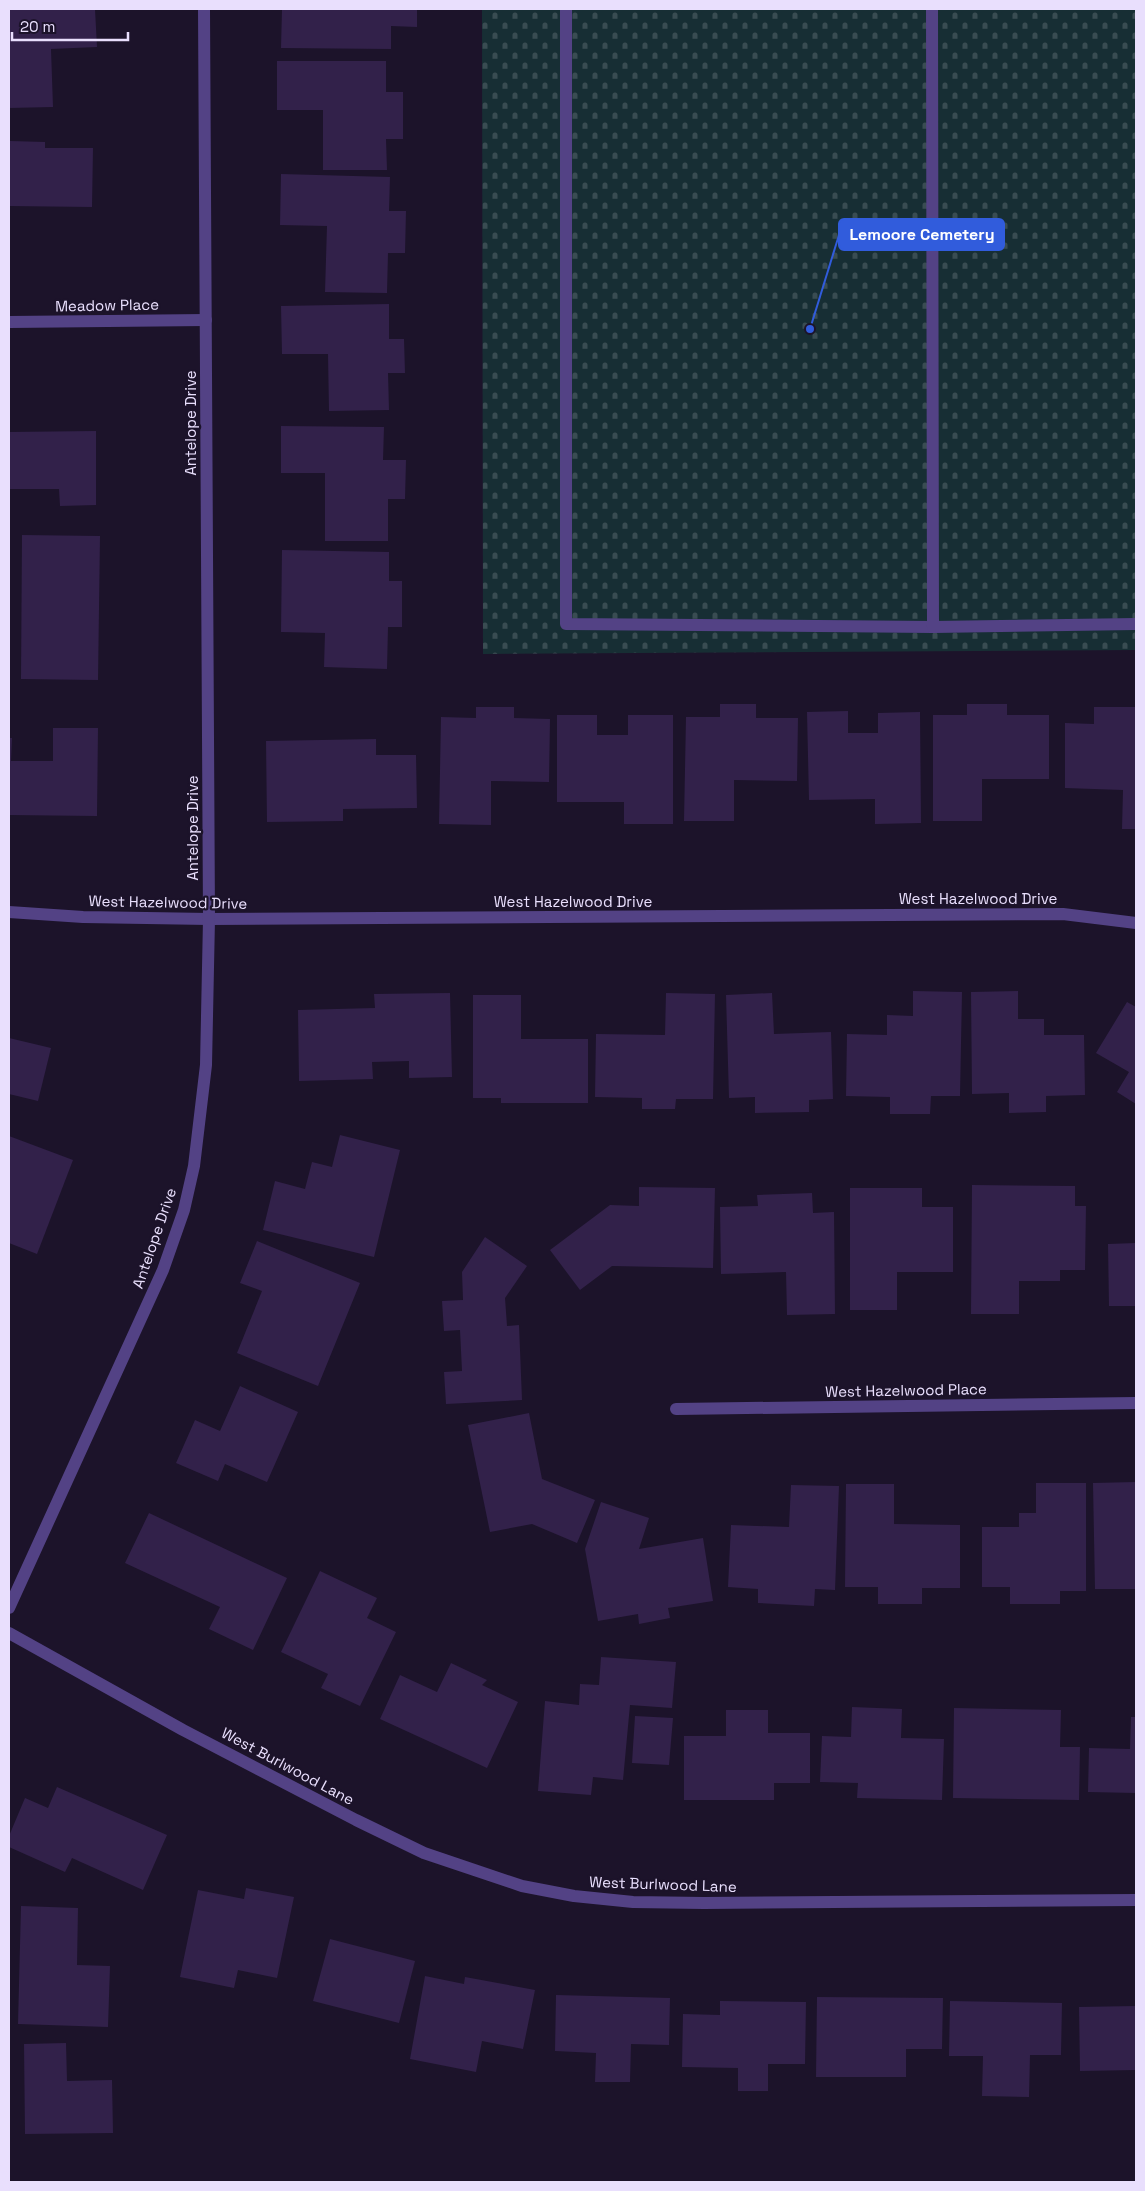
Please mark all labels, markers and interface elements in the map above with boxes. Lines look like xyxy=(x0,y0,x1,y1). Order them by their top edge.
scale bar xyxy=(12,10,129,42)
text: 20 m xyxy=(20,17,55,36)
callout: Lemoore Cemetery xyxy=(839,219,1004,250)
text: Lemoore Cemetery xyxy=(849,224,995,245)
street label: Meadow Place xyxy=(55,295,159,315)
street label: Antelope Drive xyxy=(181,370,200,476)
street label: Antelope Drive xyxy=(183,775,202,881)
street label: West Hazelwood Drive xyxy=(899,889,1057,908)
street label: West Hazelwood Drive xyxy=(88,891,248,913)
street label: West Hazelwood Drive xyxy=(494,892,652,911)
street label: Antelope Drive xyxy=(128,1185,180,1291)
street label: West Hazelwood Place xyxy=(825,1379,987,1401)
street label: West Burlwood Lane xyxy=(218,1723,358,1809)
street label: West Burlwood Lane xyxy=(589,1872,737,1896)

